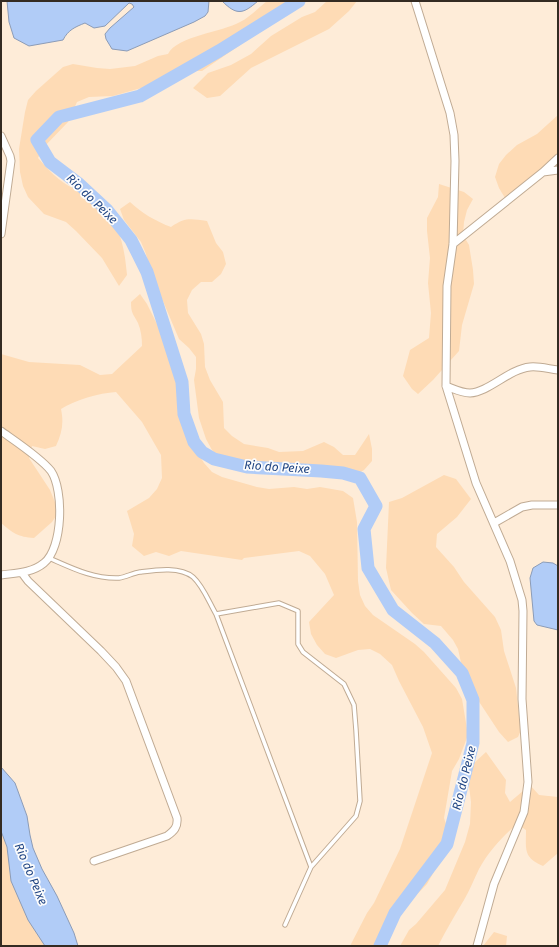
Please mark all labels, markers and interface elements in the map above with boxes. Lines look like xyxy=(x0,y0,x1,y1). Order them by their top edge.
water label: Rio do Peixe xyxy=(64,171,120,227)
water label: Rio do Peixe xyxy=(244,458,310,476)
water label: Rio do Peixe xyxy=(449,744,479,812)
water label: Rio do Peixe xyxy=(12,841,50,907)

